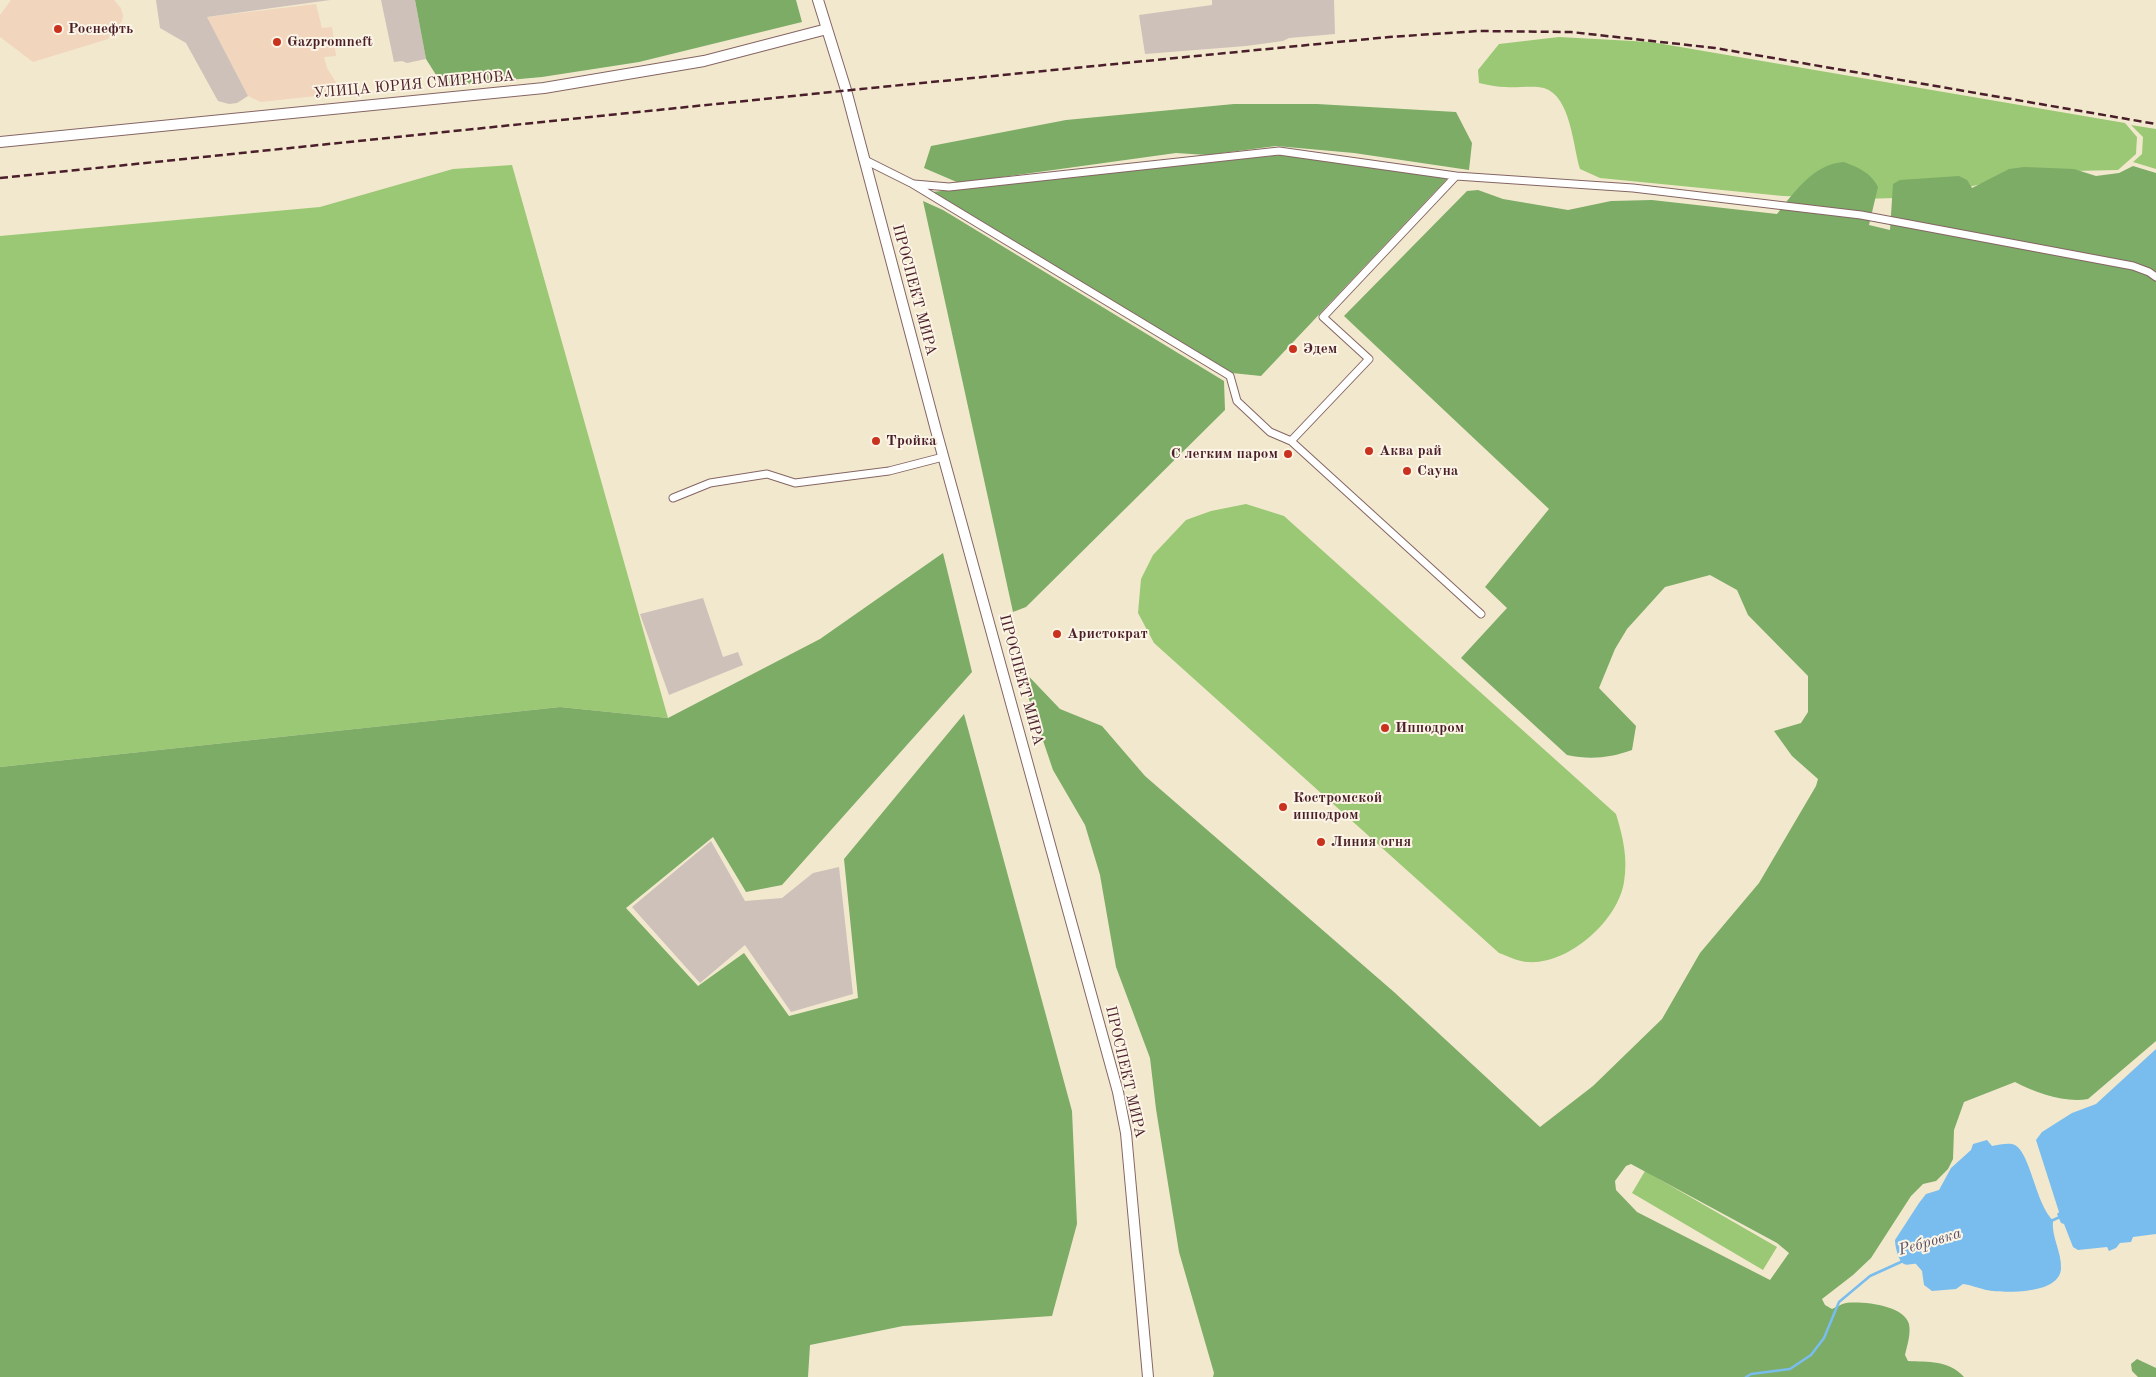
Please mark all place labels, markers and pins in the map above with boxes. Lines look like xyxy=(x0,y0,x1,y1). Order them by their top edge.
place label: Роснефть xyxy=(68,20,133,38)
marker: Роснефть xyxy=(52,23,64,35)
place label: Gazpromneft xyxy=(287,33,373,51)
marker: Gazpromneft xyxy=(271,36,283,48)
place label: Эдем xyxy=(1303,340,1337,358)
marker: Эдем xyxy=(1287,343,1299,355)
place label: Тройка xyxy=(886,432,937,450)
marker: Тройка xyxy=(870,435,882,447)
place label: Аква рай xyxy=(1379,442,1442,460)
place label: С легким паром xyxy=(1171,445,1278,463)
marker: Аква рай xyxy=(1363,445,1375,457)
marker: С легким паром xyxy=(1282,448,1294,460)
place label: Сауна xyxy=(1417,462,1458,480)
marker: Сауна xyxy=(1401,465,1413,477)
place label: Аристократ xyxy=(1067,625,1148,643)
marker: Аристократ xyxy=(1051,628,1063,640)
place label: Ипподром xyxy=(1395,719,1464,737)
marker: Ипподром xyxy=(1379,722,1391,734)
place label: Костромской ипподром xyxy=(1293,789,1382,824)
marker: Костромской ипподром xyxy=(1277,801,1289,813)
place label: Линия огня xyxy=(1331,833,1411,851)
marker: Линия огня xyxy=(1315,836,1327,848)

